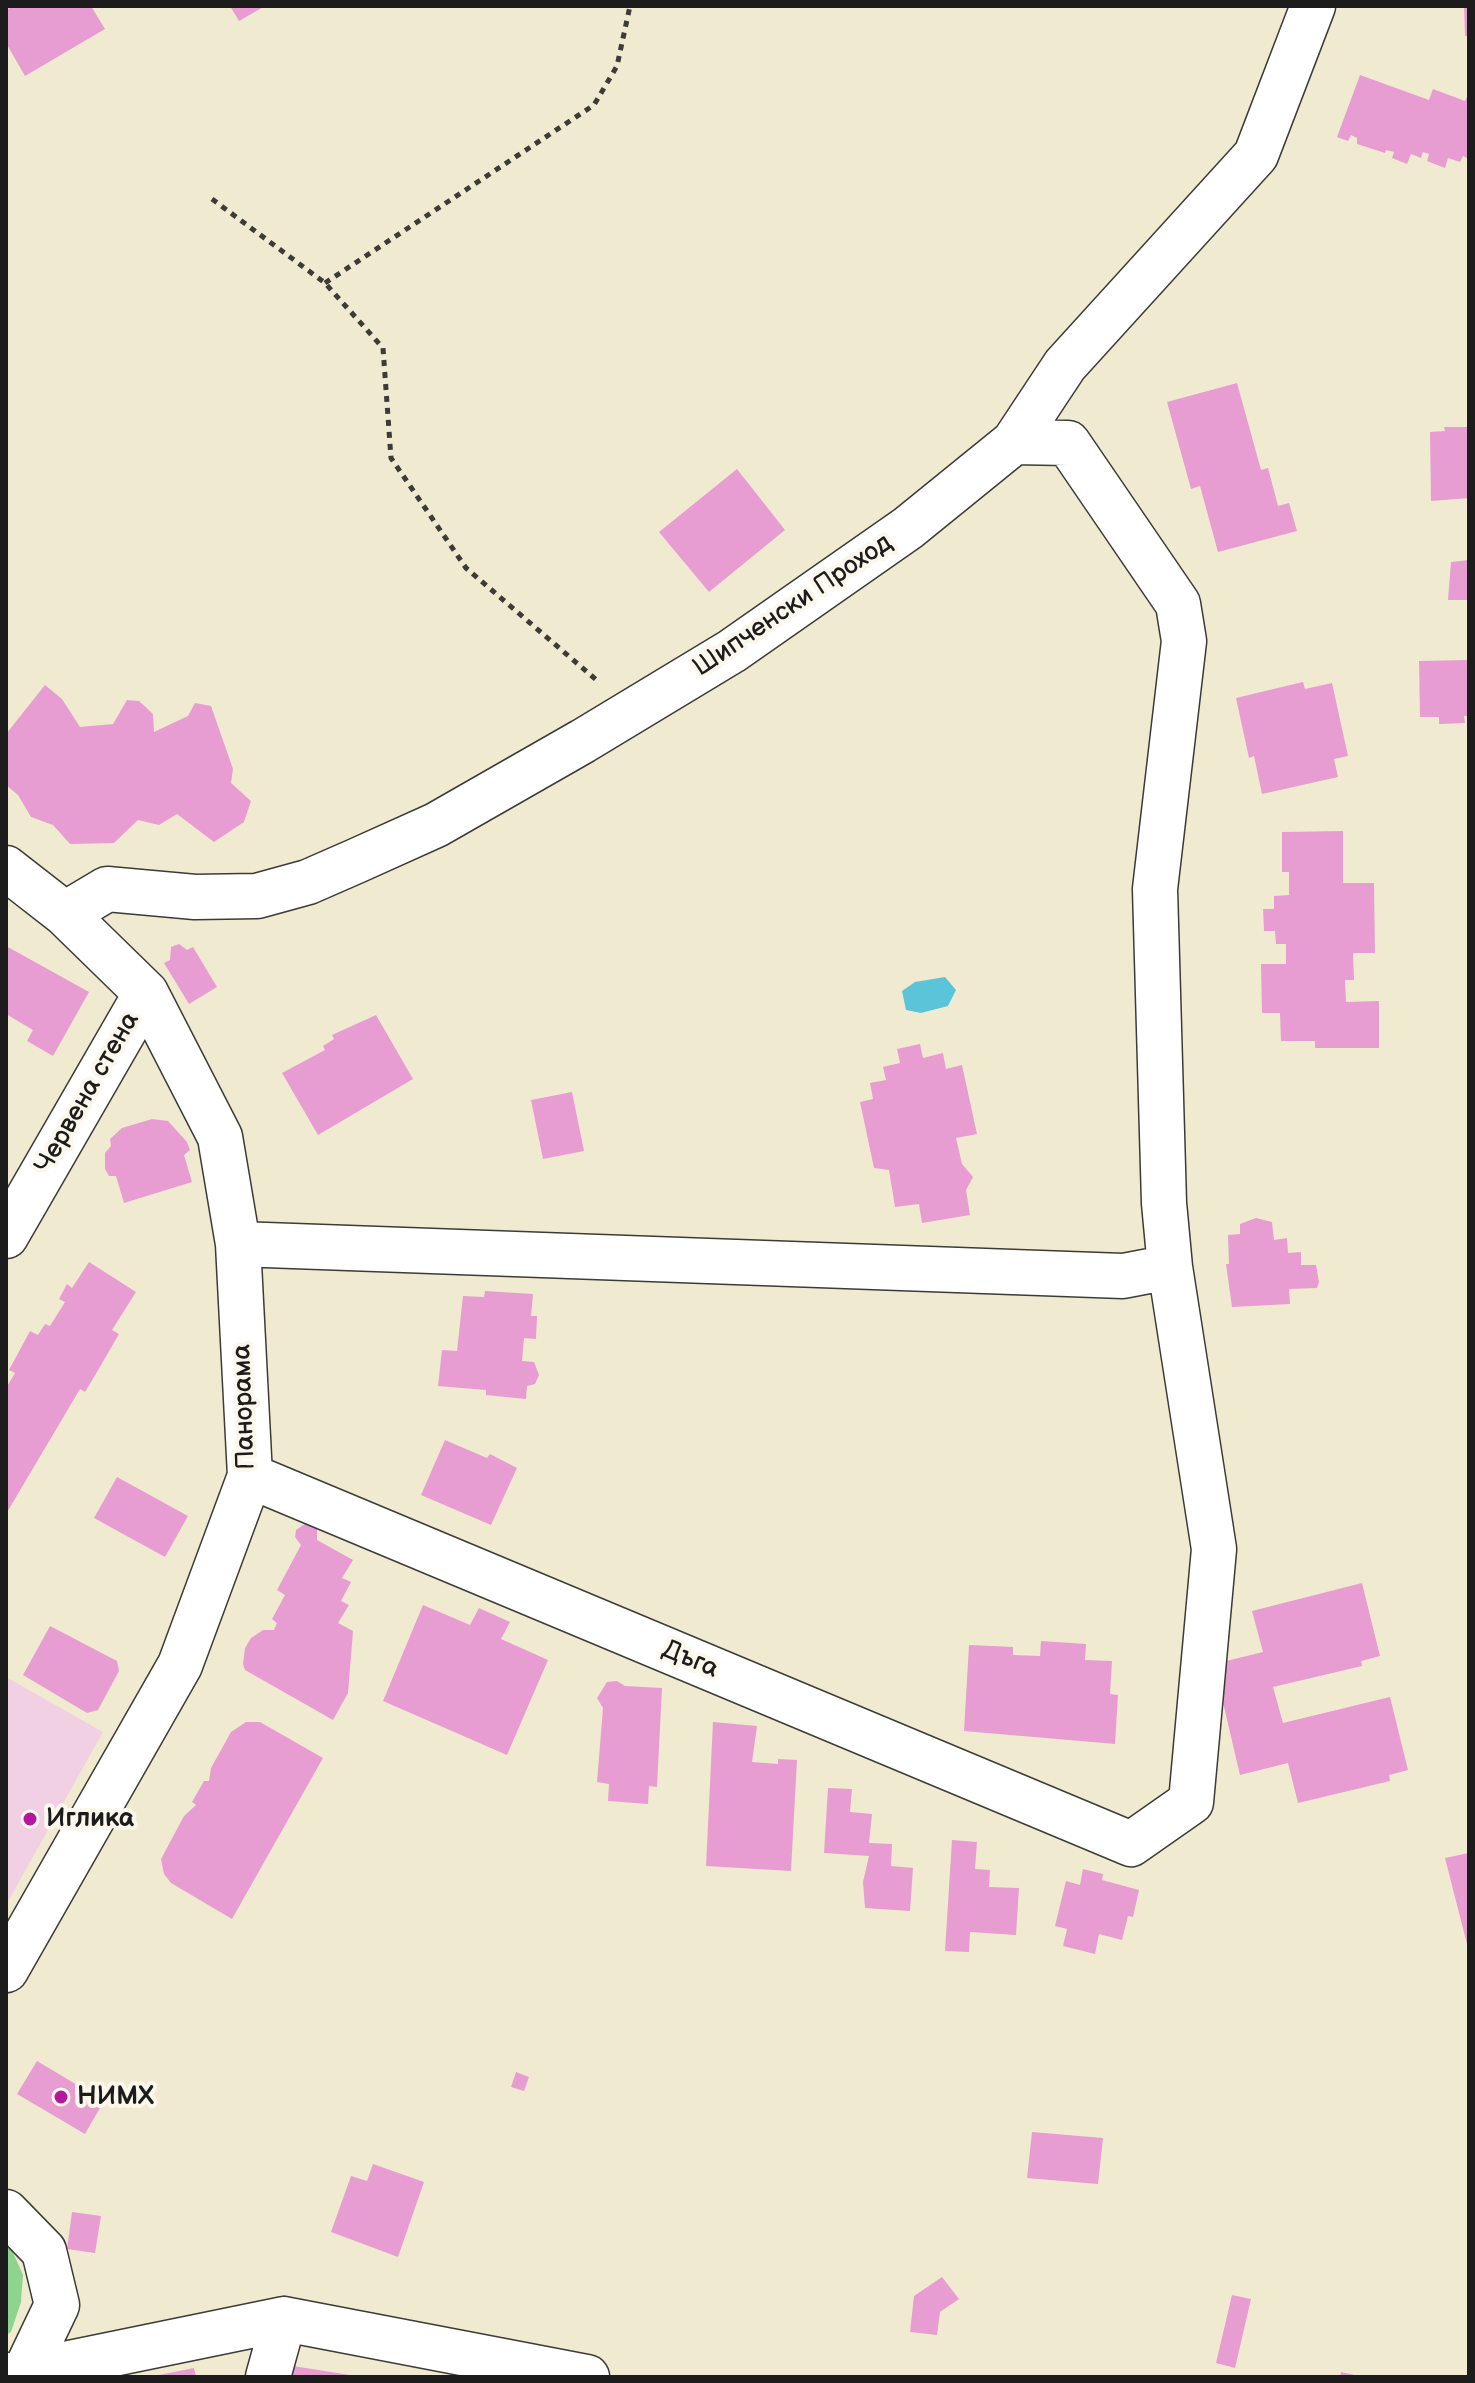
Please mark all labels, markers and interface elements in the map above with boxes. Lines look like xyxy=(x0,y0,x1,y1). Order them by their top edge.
street label: Шипченски Проход xyxy=(688,528,898,684)
street label: Червена стена xyxy=(29,1007,147,1179)
street label: Панорама xyxy=(227,1344,263,1470)
street label: Дъга xyxy=(657,1634,723,1686)
place label: Иглика xyxy=(46,1803,134,1835)
marker: Иглика xyxy=(21,1810,39,1828)
place label: НИМХ xyxy=(77,2081,154,2113)
marker: НИМХ xyxy=(52,2088,70,2106)

